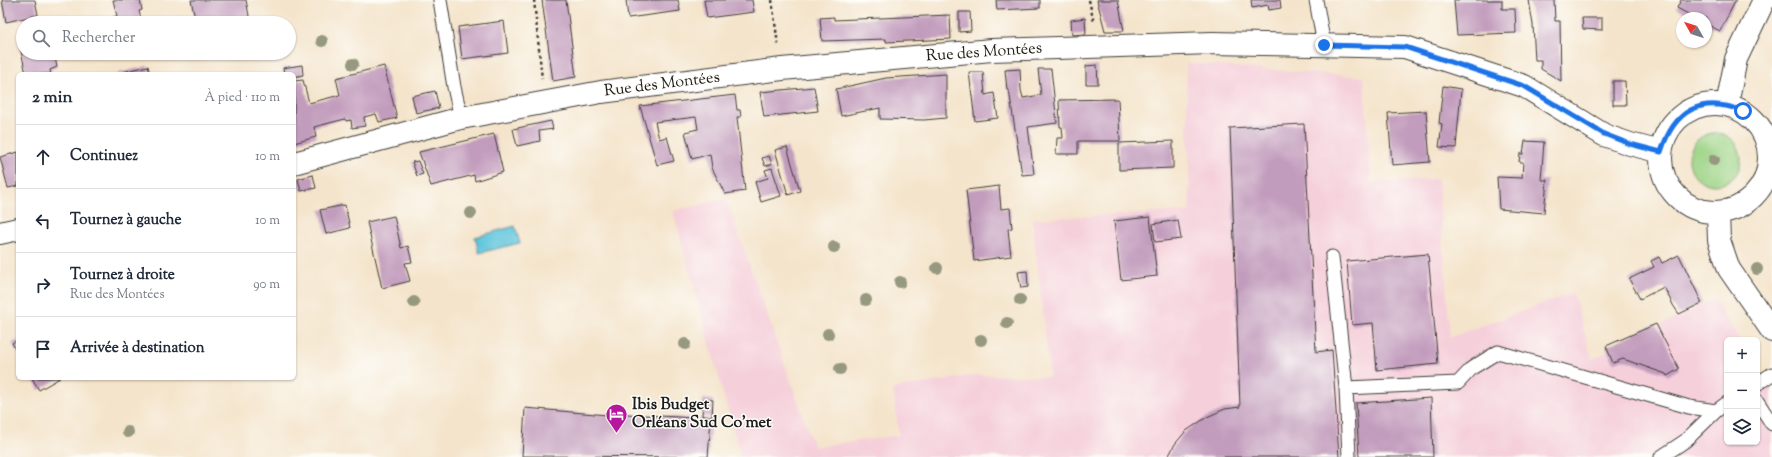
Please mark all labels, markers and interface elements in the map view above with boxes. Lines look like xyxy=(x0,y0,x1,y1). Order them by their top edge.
north arrow xyxy=(1676,12,1712,48)
search box xyxy=(16,16,296,60)
icon: search xyxy=(30,27,52,49)
text: Rechercher xyxy=(62,28,135,49)
route end xyxy=(1315,36,1333,54)
street label: Rue des Montées xyxy=(925,37,1043,69)
street label: Rue des Montées xyxy=(603,66,721,104)
text: 2 min xyxy=(32,86,73,110)
text: À pied · 110 m xyxy=(205,89,280,107)
route start xyxy=(1734,102,1752,120)
icon: ahead xyxy=(32,146,54,168)
text: Continuez xyxy=(70,146,138,167)
text: 10 m xyxy=(255,148,280,166)
icon: left xyxy=(32,210,54,232)
text: Tournez à gauche xyxy=(70,210,181,231)
text: 10 m xyxy=(255,212,280,230)
text: Tournez à droite xyxy=(70,265,175,286)
icon: right xyxy=(32,274,54,296)
text: 90 m xyxy=(253,276,280,294)
text: Rue des Montées xyxy=(70,286,165,304)
map controls xyxy=(1724,337,1760,445)
button: + xyxy=(1724,337,1760,373)
icon: arrive xyxy=(32,338,54,360)
text: Arrivée à destination xyxy=(70,338,205,359)
button: − xyxy=(1724,373,1760,409)
place label: Ibis Budget Orléans Sud Co'met xyxy=(632,394,772,435)
hotel icon: Ibis Budget Orléans Sud Co'met xyxy=(604,401,630,434)
button: layers xyxy=(1724,409,1760,445)

